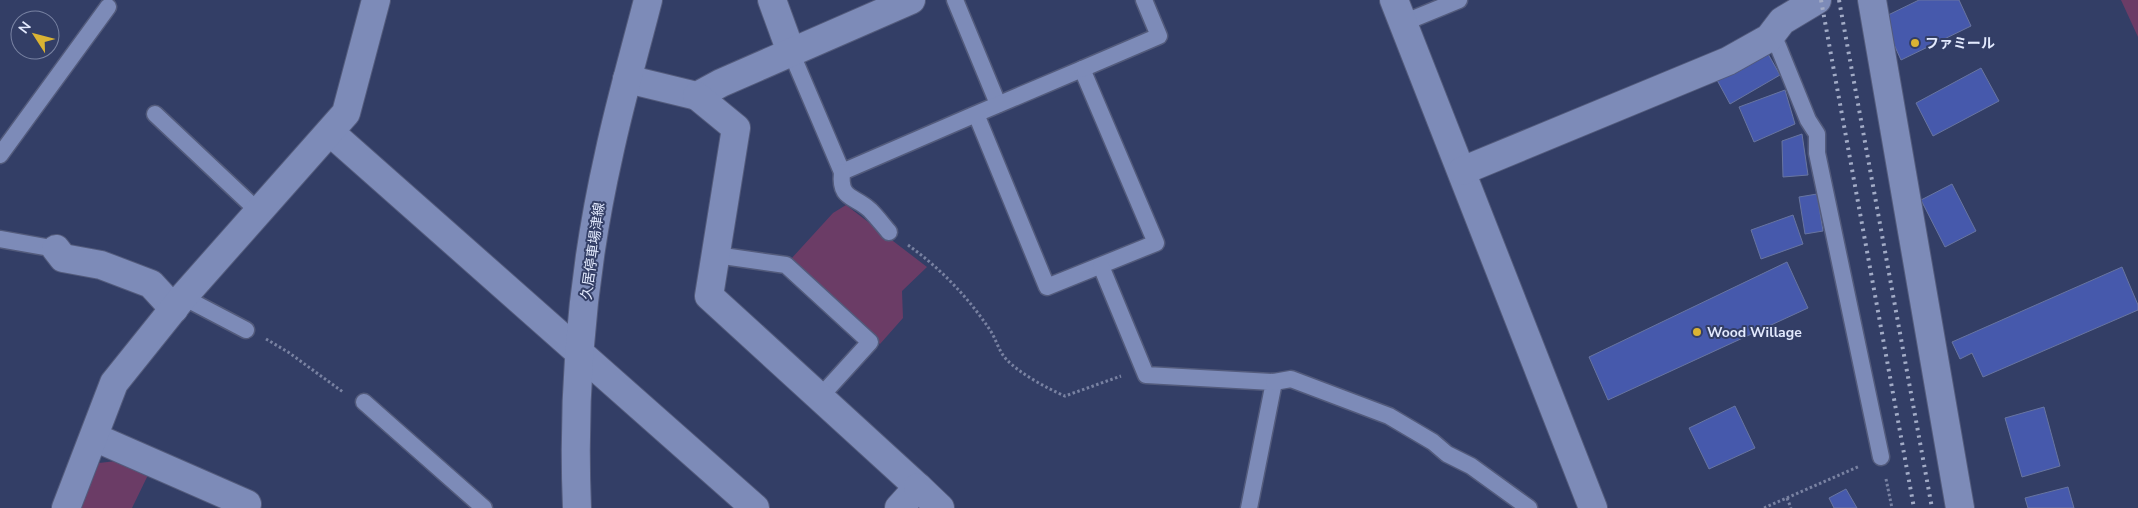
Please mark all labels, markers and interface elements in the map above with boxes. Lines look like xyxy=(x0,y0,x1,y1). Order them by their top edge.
north arrow xyxy=(10,10,60,60)
text: N xyxy=(14,18,36,37)
place label: ファミール xyxy=(1925,34,1995,53)
marker: ファミール xyxy=(1909,37,1921,49)
street label: 久居停車場津線 xyxy=(577,201,609,301)
place label: Wood Willage xyxy=(1707,323,1802,342)
marker: Wood Willage xyxy=(1691,326,1703,338)

